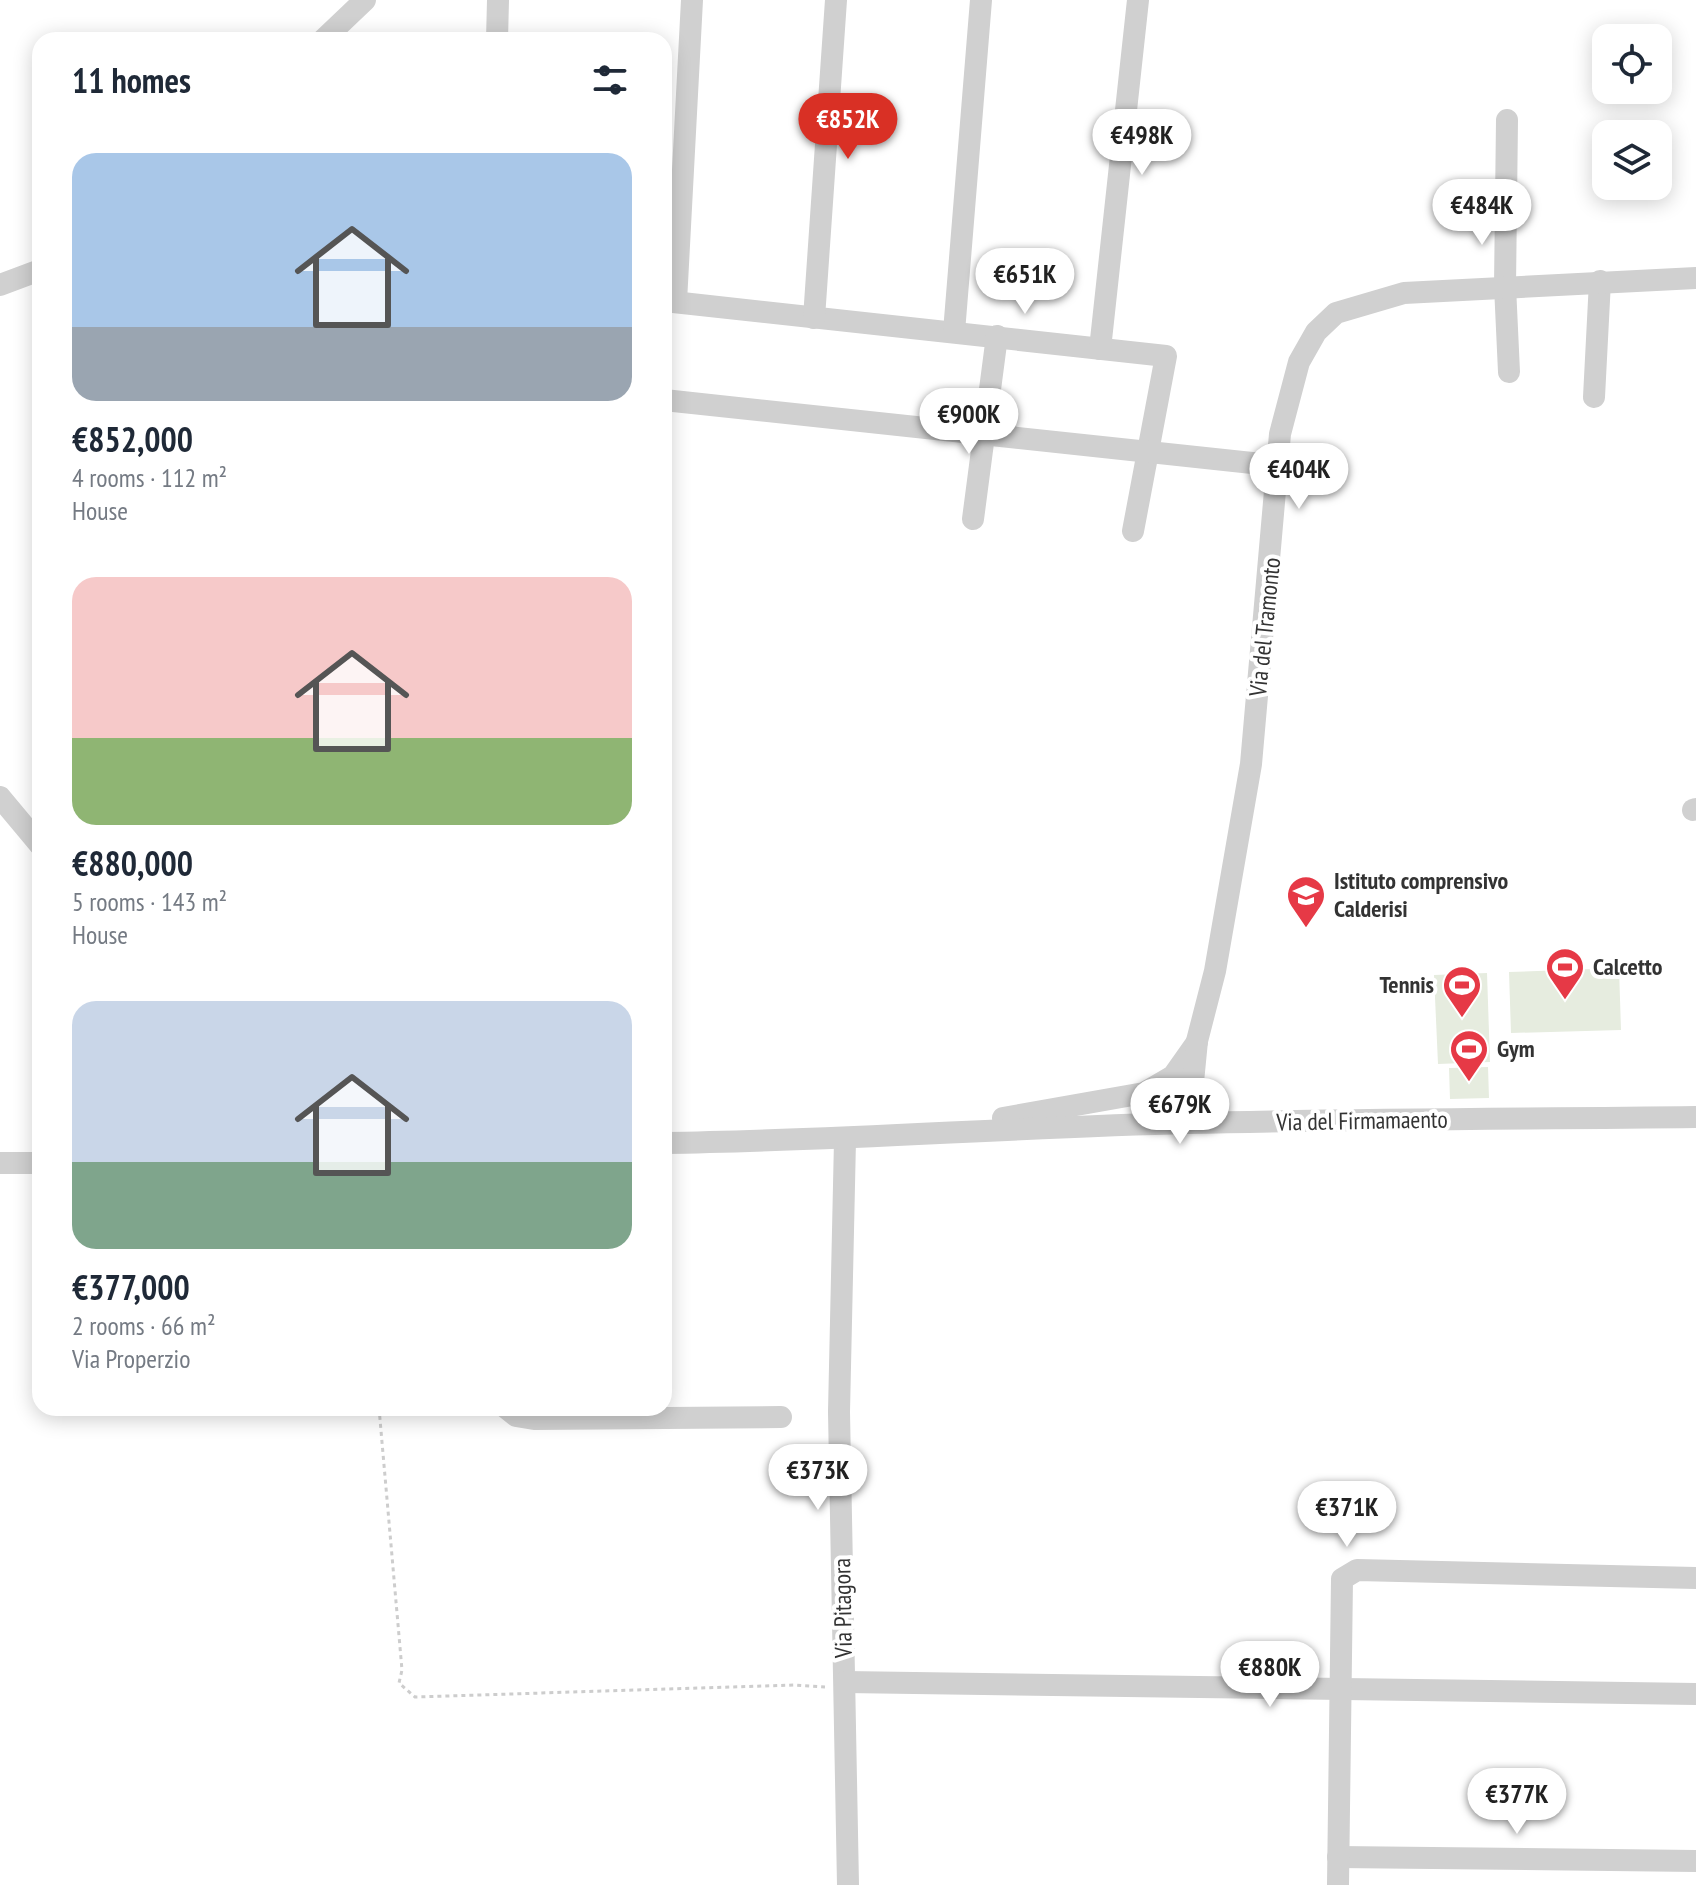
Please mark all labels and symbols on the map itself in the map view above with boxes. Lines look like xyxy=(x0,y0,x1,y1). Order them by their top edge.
pin: €852K xyxy=(792,93,904,161)
pin: €498K xyxy=(1086,109,1198,177)
pin: €484K xyxy=(1426,179,1538,247)
pin: €651K xyxy=(969,248,1081,316)
pin: €900K xyxy=(913,388,1025,456)
pin: €404K xyxy=(1243,443,1355,511)
street label: Via del Tramonto xyxy=(1242,556,1287,699)
place label: Istituto comprensivo Calderisi xyxy=(1334,865,1508,924)
school or university icon: Istituto comprensivo Calderisi xyxy=(1285,874,1327,929)
sports icon: Calcetto xyxy=(1544,946,1586,1001)
place label: Calcetto xyxy=(1593,951,1663,982)
sports icon: Tennis xyxy=(1441,964,1483,1019)
place label: Tennis xyxy=(1380,969,1434,1000)
sports icon: Gym xyxy=(1448,1028,1490,1083)
place label: Gym xyxy=(1497,1033,1535,1064)
pin: €679K xyxy=(1124,1078,1236,1146)
street label: Via del Firmamaento xyxy=(1275,1104,1448,1138)
pin: €373K xyxy=(762,1444,874,1512)
pin: €371K xyxy=(1291,1481,1403,1549)
street label: Via Pitagora xyxy=(826,1558,859,1659)
pin: €880K xyxy=(1214,1641,1326,1709)
pin: €377K xyxy=(1461,1768,1573,1836)

